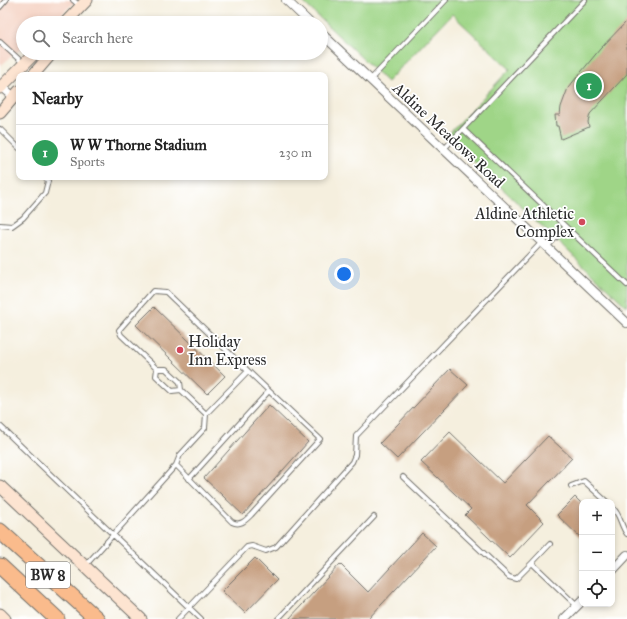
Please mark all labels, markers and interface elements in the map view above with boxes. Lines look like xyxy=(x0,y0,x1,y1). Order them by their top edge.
search box xyxy=(16,16,328,60)
icon: search xyxy=(30,27,52,49)
text: Search here xyxy=(62,29,133,47)
pin: 1 xyxy=(576,71,602,101)
street label: Aldine Meadows Road xyxy=(388,78,509,192)
text: Nearby xyxy=(32,88,83,109)
text: W W Thorne Stadium xyxy=(70,136,207,154)
text: 1 xyxy=(42,145,48,161)
text: 230 m xyxy=(279,145,312,161)
text: Sports xyxy=(70,154,105,170)
place label: Aldine Athletic Complex xyxy=(474,204,574,241)
marker: Aldine Athletic Complex xyxy=(577,217,587,227)
your location xyxy=(334,264,354,284)
place label: Holiday Inn Express xyxy=(188,332,267,369)
marker: Holiday Inn Express xyxy=(175,345,185,355)
map controls xyxy=(579,499,615,607)
button: + xyxy=(579,499,615,535)
button: − xyxy=(579,535,615,571)
road number: BW 8 xyxy=(26,562,70,588)
button: locate xyxy=(579,571,615,607)

